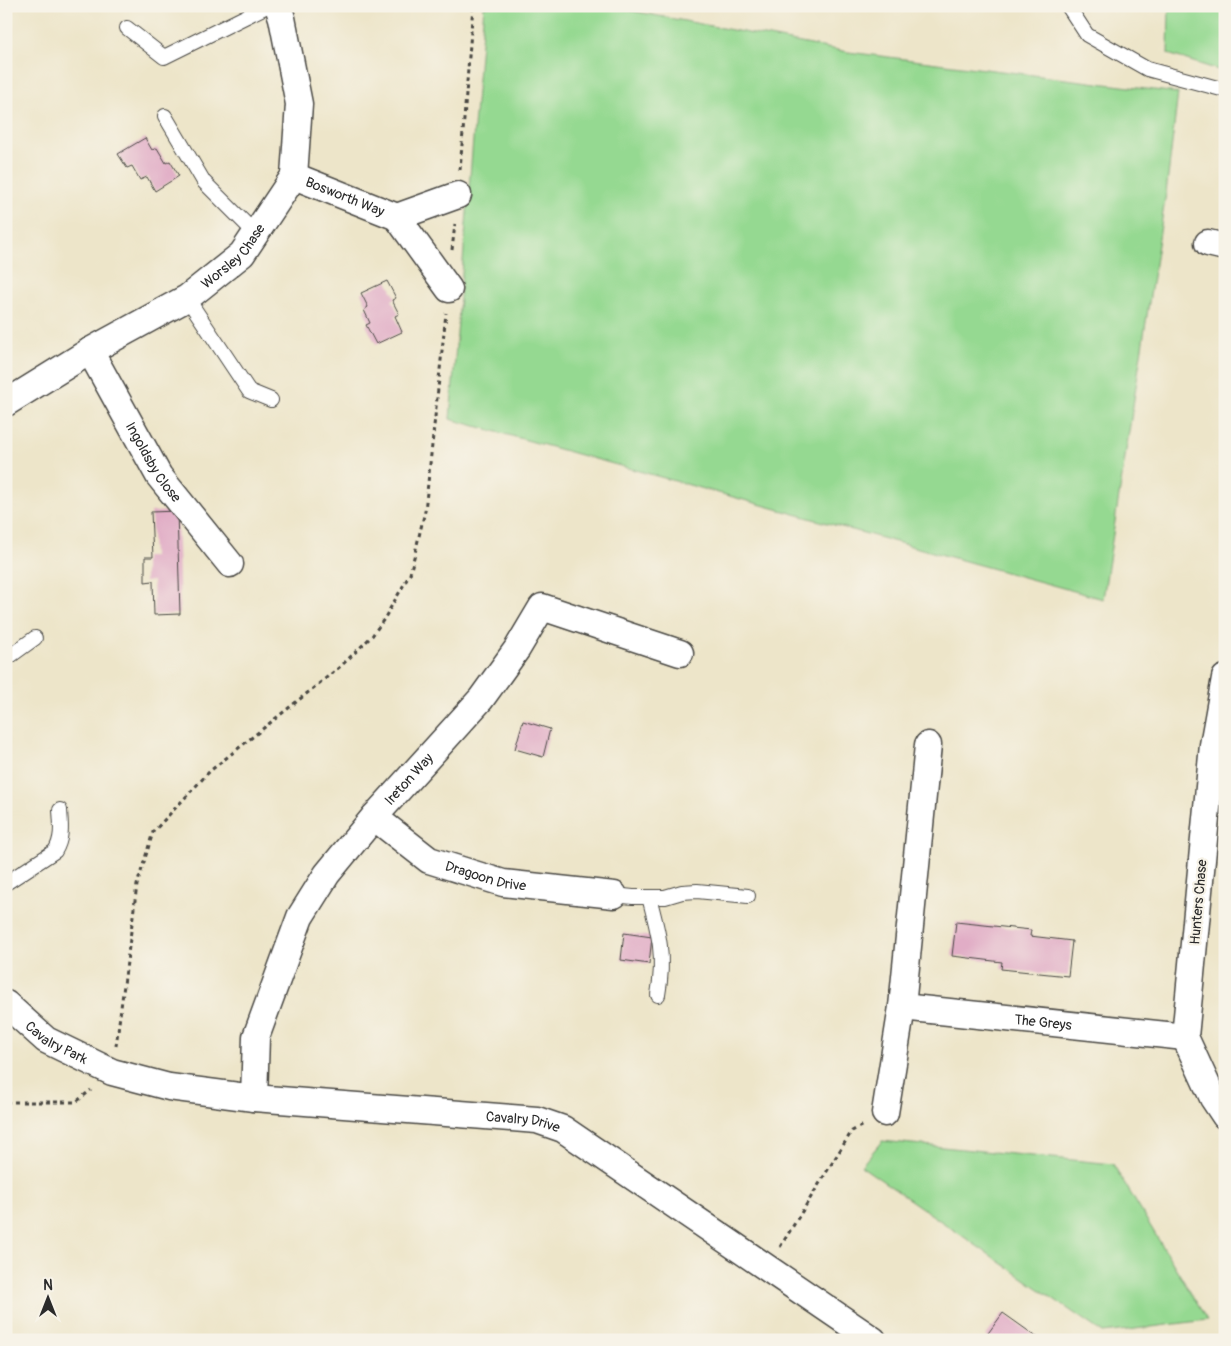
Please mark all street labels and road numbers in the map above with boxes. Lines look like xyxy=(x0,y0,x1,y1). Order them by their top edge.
street label: Bosworth Way xyxy=(303,173,387,220)
street label: Worsley Chase xyxy=(198,221,269,292)
street label: Ingoldsby Close xyxy=(122,419,185,506)
street label: Ireton Way xyxy=(381,750,437,809)
street label: Dragoon Drive xyxy=(443,858,527,894)
street label: Hunters Chase xyxy=(1186,859,1211,945)
street label: The Greys xyxy=(1014,1011,1073,1034)
street label: Cavalry Park xyxy=(22,1017,90,1068)
street label: Cavalry Drive xyxy=(485,1108,562,1136)

